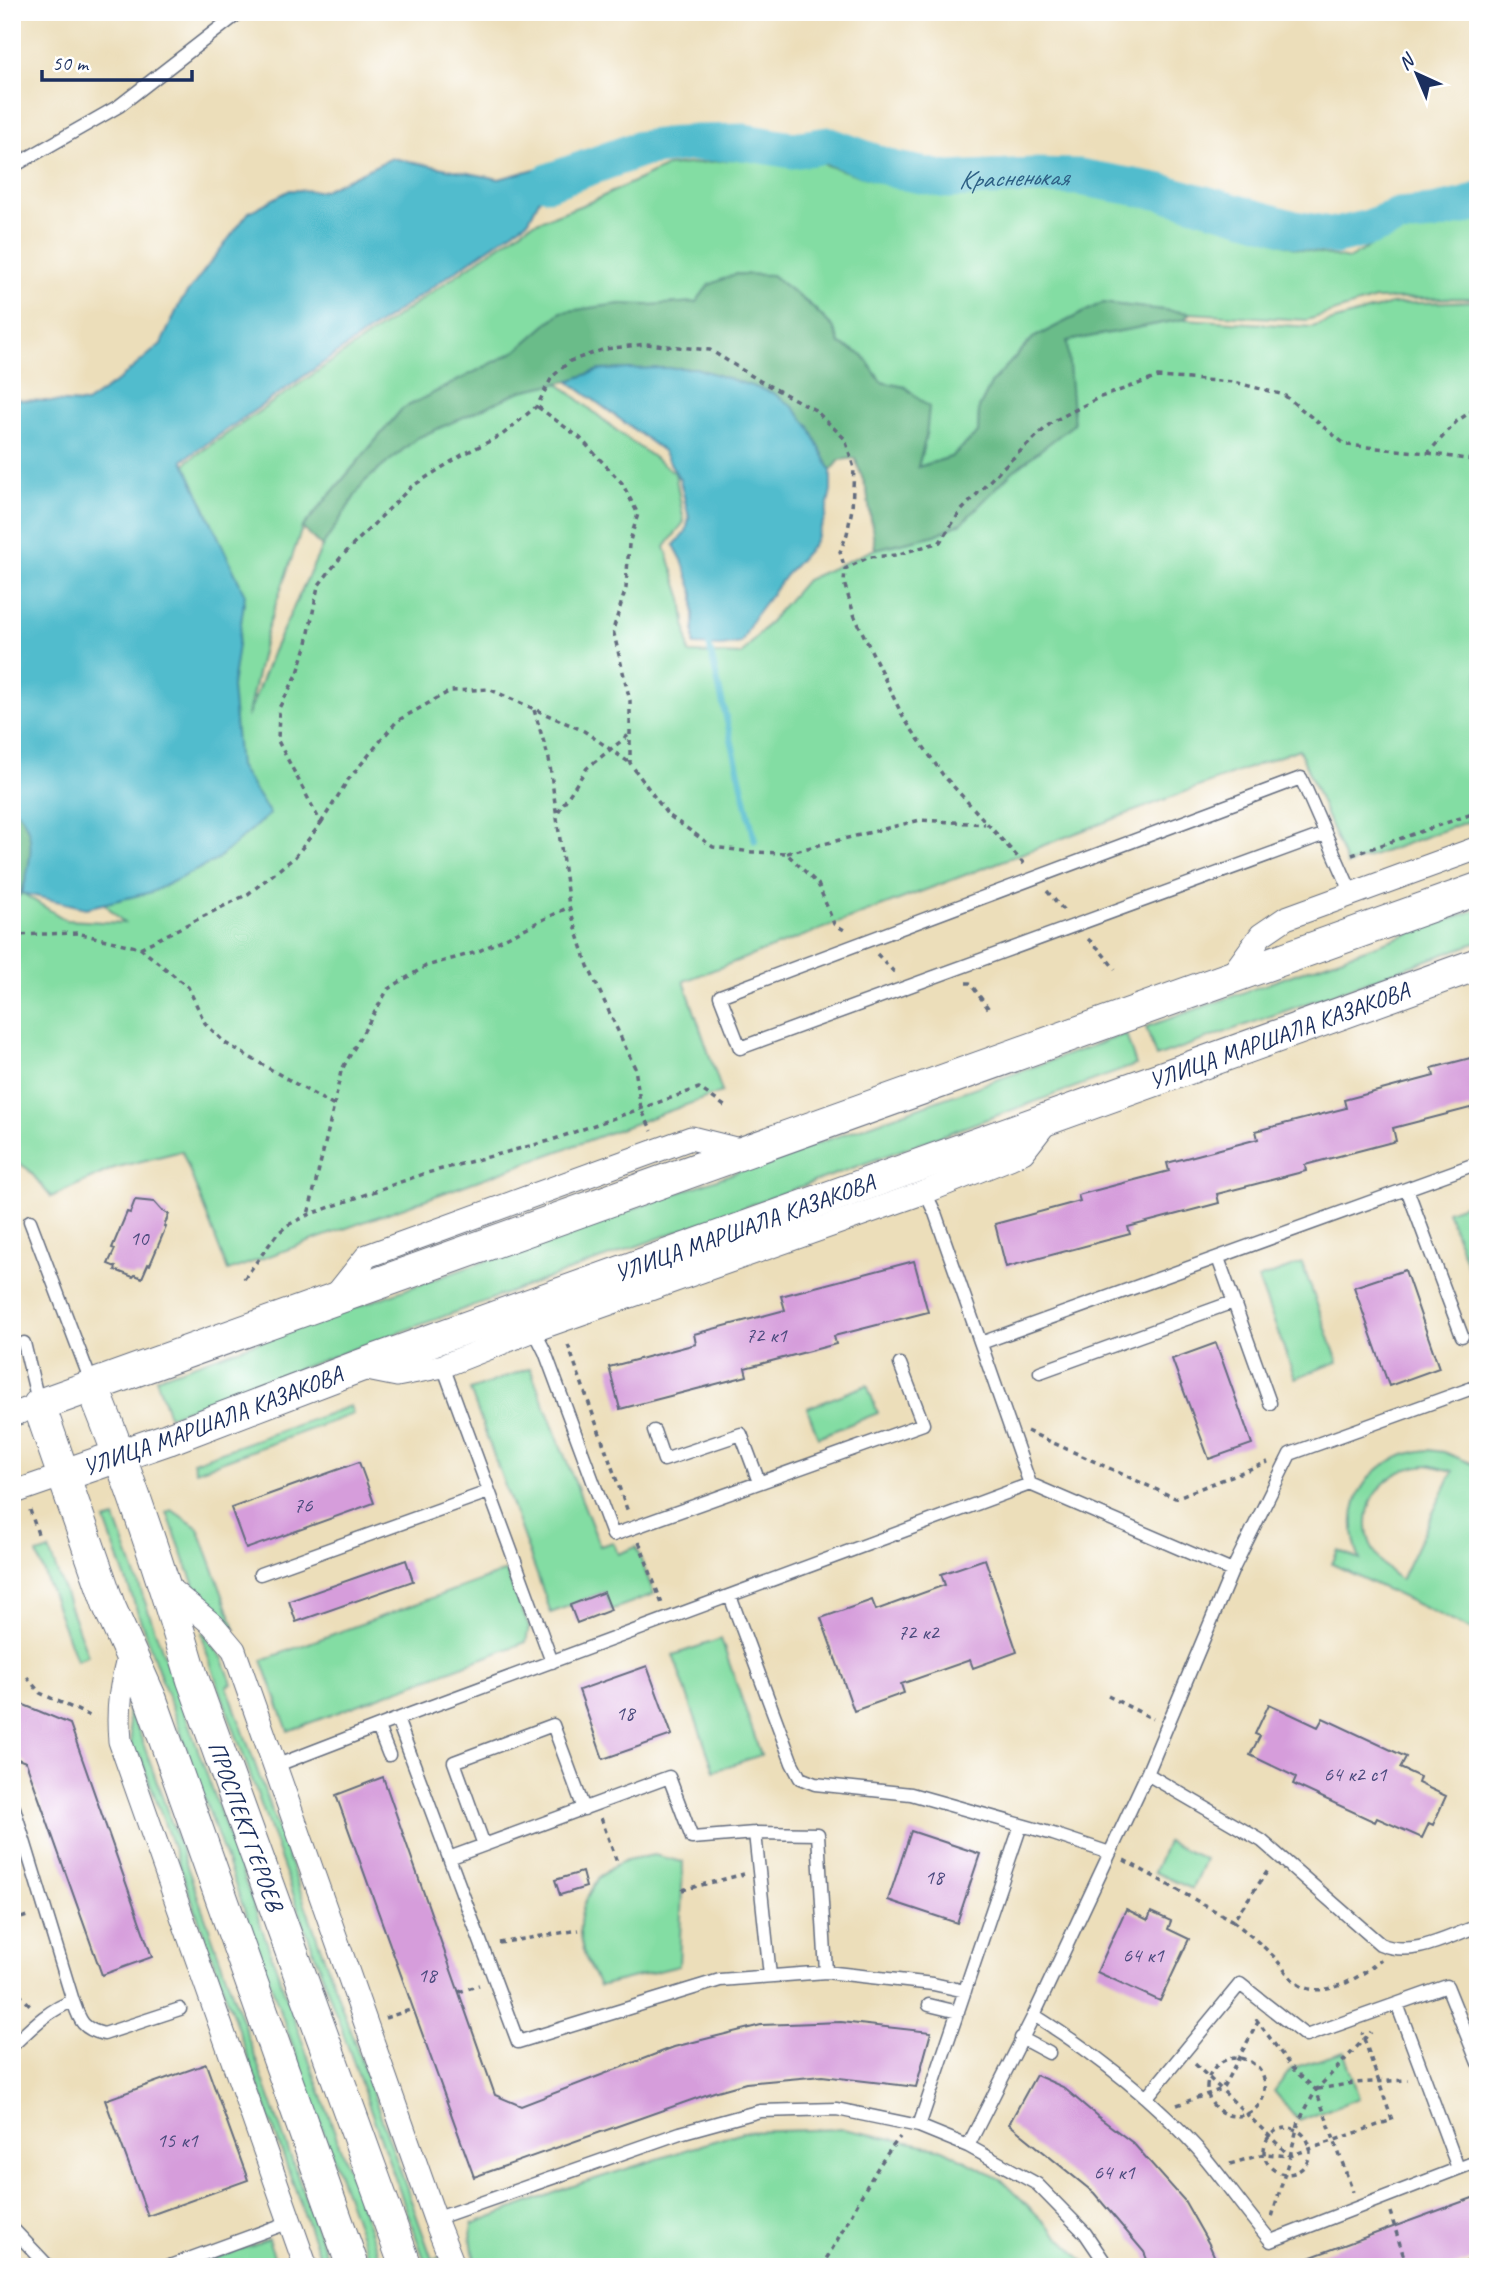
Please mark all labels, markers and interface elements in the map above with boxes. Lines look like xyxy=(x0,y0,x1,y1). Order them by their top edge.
scale bar xyxy=(42,38,192,82)
north arrow xyxy=(1382,38,1452,108)
text: N xyxy=(1393,48,1421,75)
text: 50 m xyxy=(52,50,90,76)
water label: Красненькая xyxy=(958,160,1072,196)
street label: УЛИЦА МАРШАЛА КАЗАКОВА xyxy=(1145,975,1414,1096)
street label: УЛИЦА МАРШАЛА КАЗАКОВА xyxy=(610,1167,880,1288)
house number: 10 xyxy=(130,1225,150,1251)
house number: 72 к1 xyxy=(745,1322,788,1348)
street label: УЛИЦА МАРШАЛА КАЗАКОВА xyxy=(79,1359,347,1482)
house number: 76 xyxy=(294,1492,313,1518)
house number: 72 к2 xyxy=(897,1619,940,1645)
house number: 18 xyxy=(616,1700,637,1726)
street label: ПРОСПЕКТ ГЕРОЕВ xyxy=(201,1737,291,1916)
house number: 64 к2 с1 xyxy=(1323,1761,1388,1787)
house number: 18 xyxy=(925,1864,946,1890)
house number: 64 к1 xyxy=(1122,1942,1165,1968)
house number: 18 xyxy=(418,1962,439,1988)
house number: 15 к1 xyxy=(156,2127,199,2153)
house number: 64 к1 xyxy=(1093,2159,1136,2185)

